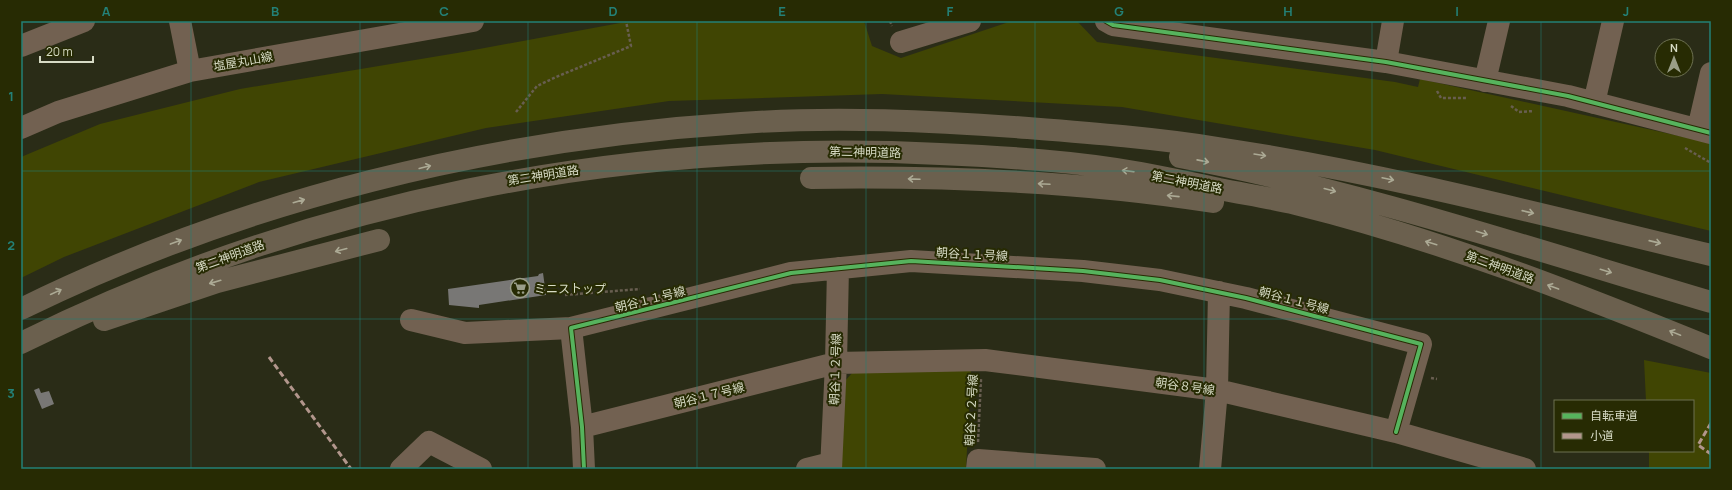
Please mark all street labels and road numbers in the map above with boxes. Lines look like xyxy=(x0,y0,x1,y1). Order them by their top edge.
street label: 塩屋丸山線 xyxy=(212,47,274,75)
street label: 第二神明道路 xyxy=(829,143,901,161)
street label: 第二神明道路 xyxy=(506,161,580,189)
street label: 第二神明道路 xyxy=(1150,167,1224,197)
street label: 第二神明道路 xyxy=(193,236,267,276)
street label: 朝谷１１号線 xyxy=(936,244,1008,264)
street label: 第二神明道路 xyxy=(1463,247,1537,287)
street label: 朝谷１１号線 xyxy=(613,282,687,316)
street label: 朝谷１１号線 xyxy=(1257,282,1331,318)
street label: 朝谷１２号線 xyxy=(825,333,845,405)
street label: 朝谷８号線 xyxy=(1154,373,1216,399)
street label: 朝谷２２号線 xyxy=(961,374,981,446)
street label: 朝谷１７号線 xyxy=(672,378,746,412)

